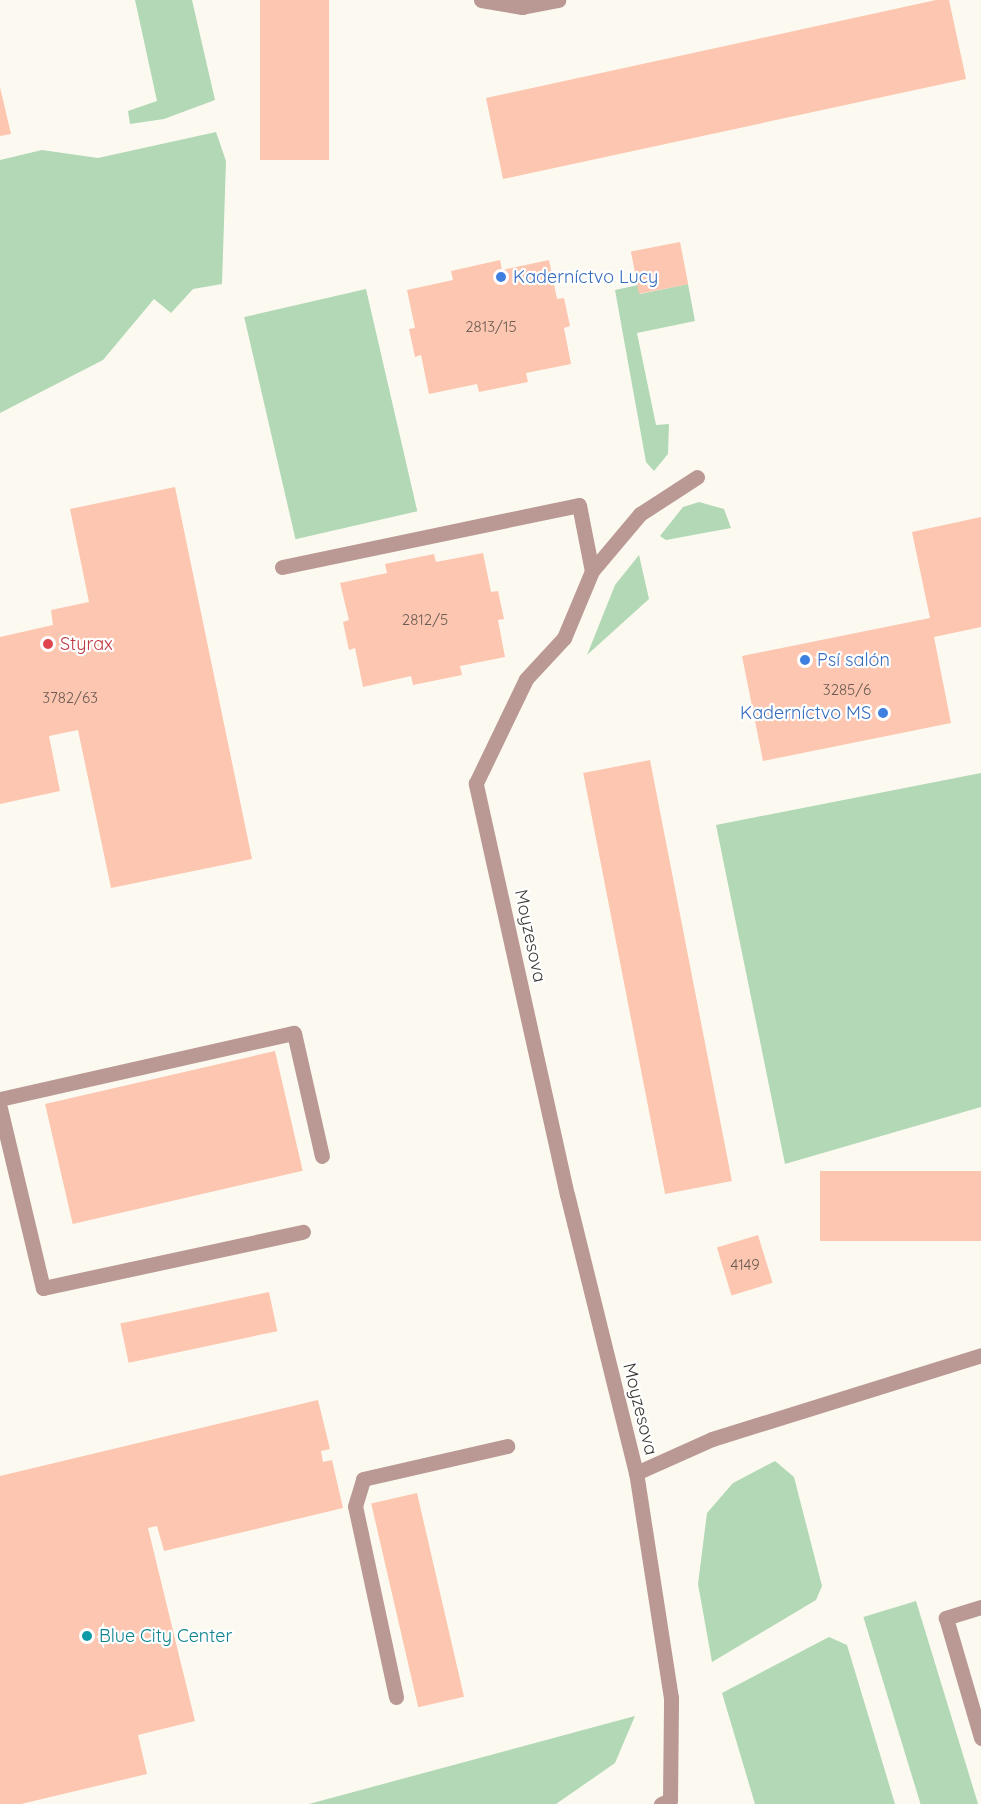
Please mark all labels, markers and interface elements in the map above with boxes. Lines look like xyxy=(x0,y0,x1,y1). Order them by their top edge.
place label: Kaderníctvo Lucy xyxy=(513,266,658,288)
marker: Kaderníctvo Lucy xyxy=(494,270,508,284)
house number: 2813/15 xyxy=(465,318,517,336)
house number: 2812/5 xyxy=(402,611,448,629)
place label: Styrax xyxy=(60,633,113,655)
marker: Styrax xyxy=(41,637,55,651)
place label: Psí salón xyxy=(817,649,890,671)
marker: Psí salón xyxy=(798,653,812,667)
house number: 3285/6 xyxy=(823,681,871,699)
house number: 3782/63 xyxy=(42,689,98,707)
place label: Kaderníctvo MS xyxy=(740,702,871,724)
marker: Kaderníctvo MS xyxy=(876,706,890,720)
street label: Moyzesova xyxy=(510,888,550,984)
house number: 4149 xyxy=(730,1256,760,1274)
street label: Moyzesova xyxy=(618,1361,662,1457)
place label: Blue City Center xyxy=(99,1625,232,1647)
marker: Blue City Center xyxy=(80,1629,94,1643)

